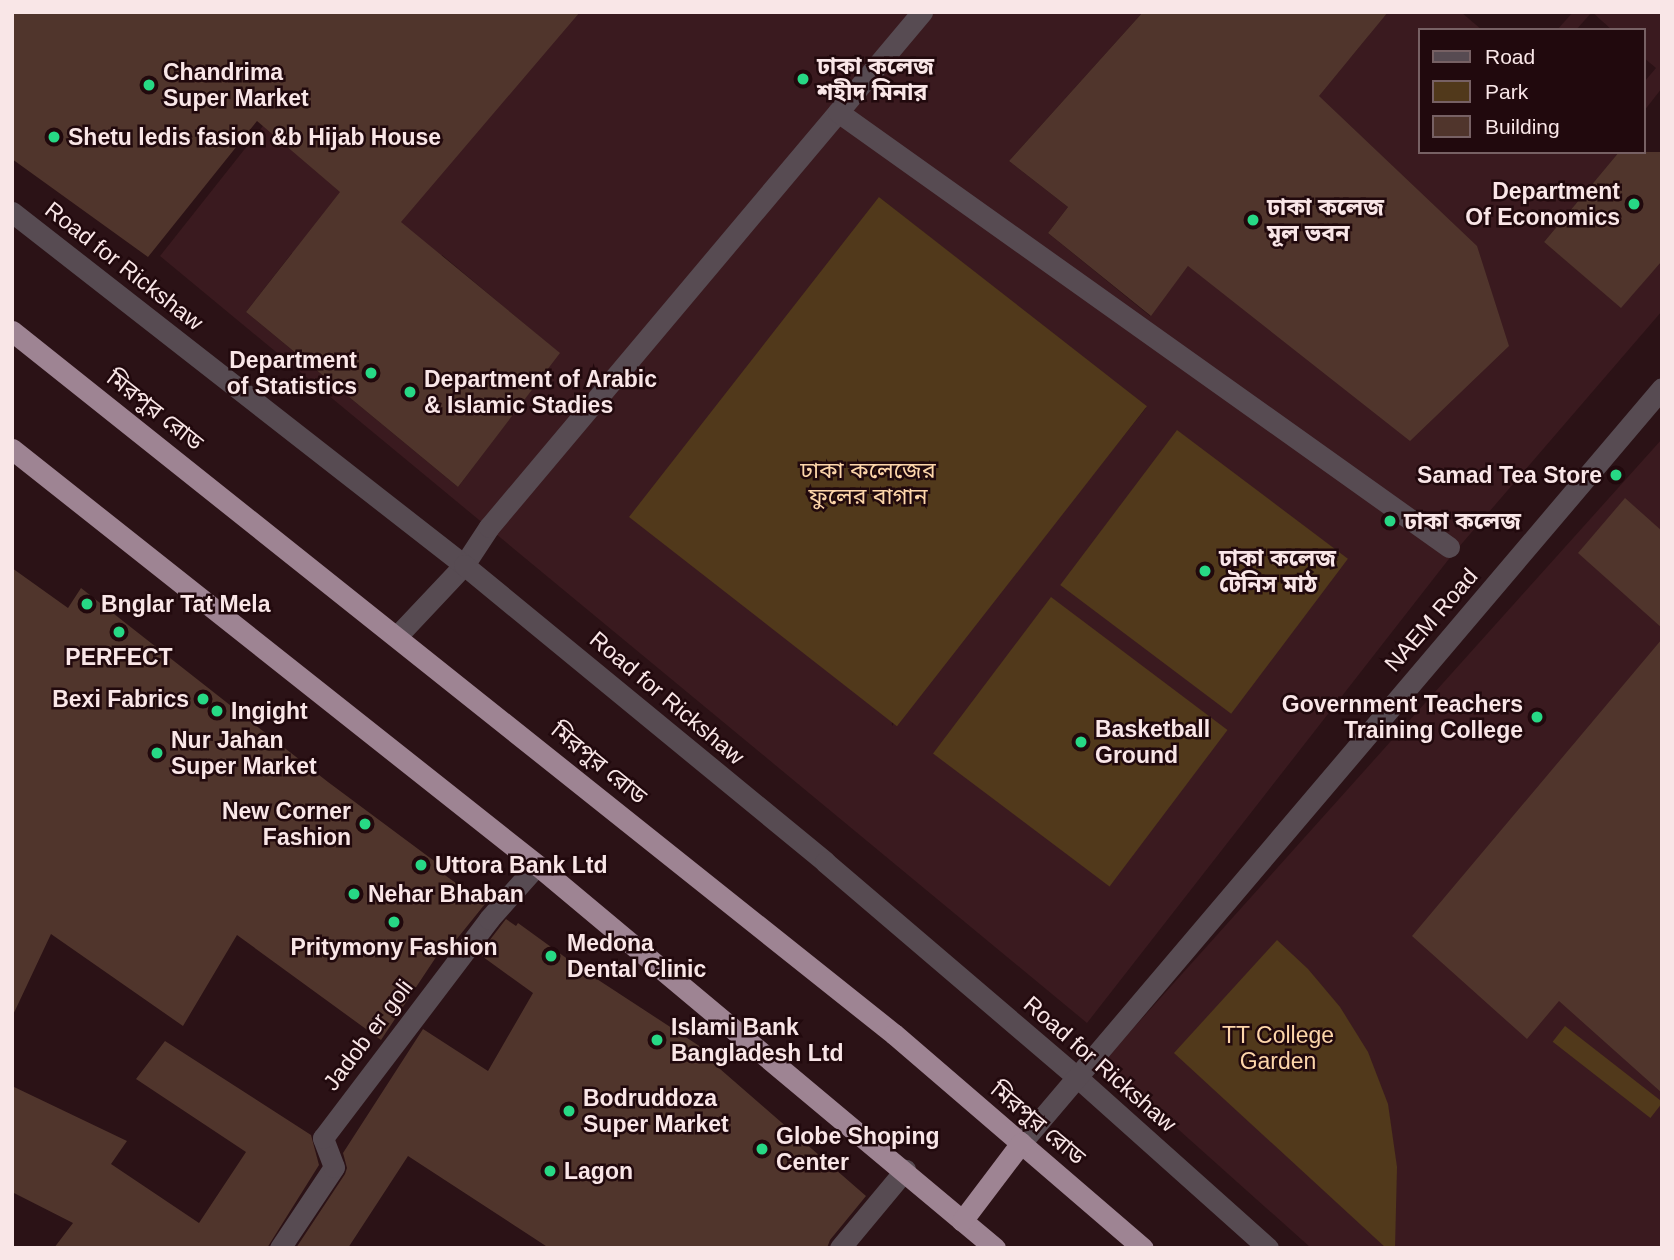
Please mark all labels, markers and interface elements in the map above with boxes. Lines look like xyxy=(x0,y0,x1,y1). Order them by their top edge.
legend xyxy=(1418,28,1646,154)
text: Road xyxy=(1485,45,1535,68)
place label: ঢাকা কলেজ শহীদ মিনার xyxy=(817,52,934,106)
place label: Chandrima Super Market xyxy=(163,58,309,112)
marker: ঢাকা কলেজ শহীদ মিনার xyxy=(795,71,811,87)
marker: Chandrima Super Market xyxy=(141,77,157,93)
text: Park xyxy=(1485,80,1528,103)
text: Building xyxy=(1485,115,1560,138)
place label: Shetu ledis fasion &b Hijab House xyxy=(68,123,441,151)
marker: Shetu ledis fasion &b Hijab House xyxy=(46,129,62,145)
place label: Department Of Economics xyxy=(1465,177,1620,231)
place label: ঢাকা কলেজ মূল ভবন xyxy=(1267,193,1384,247)
street label: Road for Rickshaw xyxy=(39,196,209,336)
marker: Department Of Economics xyxy=(1626,196,1642,212)
marker: ঢাকা কলেজ মূল ভবন xyxy=(1245,212,1261,228)
place label: Department of Statistics xyxy=(227,346,357,400)
street label: মিরপুর রোড xyxy=(101,364,209,456)
marker: Department of Statistics xyxy=(363,365,379,381)
place label: Department of Arabic & Islamic Stadies xyxy=(424,365,658,419)
marker: Department of Arabic & Islamic Stadies xyxy=(402,384,418,400)
park label: ঢাকা কলেজের ফুলের বাগান xyxy=(800,456,936,510)
place label: Samad Tea Store xyxy=(1417,461,1602,489)
marker: Samad Tea Store xyxy=(1608,467,1624,483)
place label: ঢাকা কলেজ xyxy=(1404,507,1521,535)
marker: ঢাকা কলেজ xyxy=(1382,513,1398,529)
place label: ঢাকা কলেজ টেনিস মাঠ xyxy=(1219,544,1336,598)
marker: ঢাকা কলেজ টেনিস মাঠ xyxy=(1197,563,1213,579)
street label: NAEM Road xyxy=(1379,563,1483,677)
place label: Bnglar Tat Mela xyxy=(101,590,271,618)
marker: Bnglar Tat Mela xyxy=(79,596,95,612)
marker: PERFECT xyxy=(111,624,127,640)
street label: Road for Rickshaw xyxy=(584,625,750,771)
place label: PERFECT xyxy=(65,643,173,671)
place label: Bexi Fabrics xyxy=(52,685,189,713)
place label: Government Teachers Training College xyxy=(1282,690,1523,744)
marker: Bexi Fabrics xyxy=(195,691,211,707)
place label: Ingight xyxy=(231,697,308,725)
marker: Ingight xyxy=(209,703,225,719)
marker: Government Teachers Training College xyxy=(1529,709,1545,725)
place label: Basketball Ground xyxy=(1095,715,1210,769)
street label: মিরপুর রোড xyxy=(546,716,652,810)
place label: Nur Jahan Super Market xyxy=(171,726,317,780)
marker: Basketball Ground xyxy=(1073,734,1089,750)
marker: Nur Jahan Super Market xyxy=(149,745,165,761)
place label: New Corner Fashion xyxy=(222,797,351,851)
marker: New Corner Fashion xyxy=(357,816,373,832)
place label: Uttora Bank Ltd xyxy=(435,851,608,879)
marker: Uttora Bank Ltd xyxy=(413,857,429,873)
place label: Nehar Bhaban xyxy=(368,880,524,908)
marker: Nehar Bhaban xyxy=(346,886,362,902)
marker: Pritymony Fashion xyxy=(386,914,402,930)
place label: Medona Dental Clinic xyxy=(567,929,706,983)
place label: Pritymony Fashion xyxy=(290,933,498,961)
marker: Medona Dental Clinic xyxy=(541,946,561,966)
street label: Jadob er goli xyxy=(317,974,419,1096)
street label: Road for Rickshaw xyxy=(1018,990,1182,1138)
place label: Islami Bank Bangladesh Ltd xyxy=(671,1013,844,1067)
park label: TT College Garden xyxy=(1222,1021,1334,1075)
marker: Islami Bank Bangladesh Ltd xyxy=(649,1032,665,1048)
street label: মিরপুর রোড xyxy=(985,1075,1091,1171)
place label: Bodruddoza Super Market xyxy=(583,1084,729,1138)
marker: Bodruddoza Super Market xyxy=(561,1103,577,1119)
place label: Globe Shoping Center xyxy=(776,1122,940,1176)
marker: Globe Shoping Center xyxy=(754,1141,770,1157)
place label: Lagon xyxy=(564,1157,633,1185)
marker: Lagon xyxy=(542,1163,558,1179)

